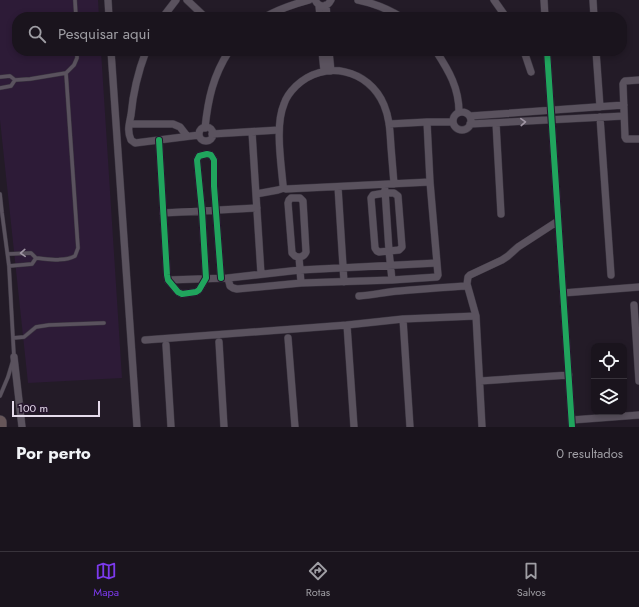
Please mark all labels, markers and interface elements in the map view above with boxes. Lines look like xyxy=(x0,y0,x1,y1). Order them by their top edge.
search box xyxy=(12,12,627,56)
icon: search xyxy=(26,23,48,45)
text: Pesquisar aqui xyxy=(58,23,150,45)
one-way arrow xyxy=(520,118,526,126)
one-way arrow xyxy=(20,249,26,257)
map controls xyxy=(591,343,627,415)
button: locate xyxy=(591,343,627,379)
button: layers xyxy=(591,379,627,415)
scale bar xyxy=(12,399,100,418)
text: 100 m xyxy=(18,400,48,416)
text: Por perto xyxy=(16,441,91,465)
text: 0 resultados xyxy=(556,444,623,463)
tab: Mapa xyxy=(93,560,119,600)
tab: Rotas xyxy=(306,560,330,600)
tab: Salvos xyxy=(517,560,546,600)

